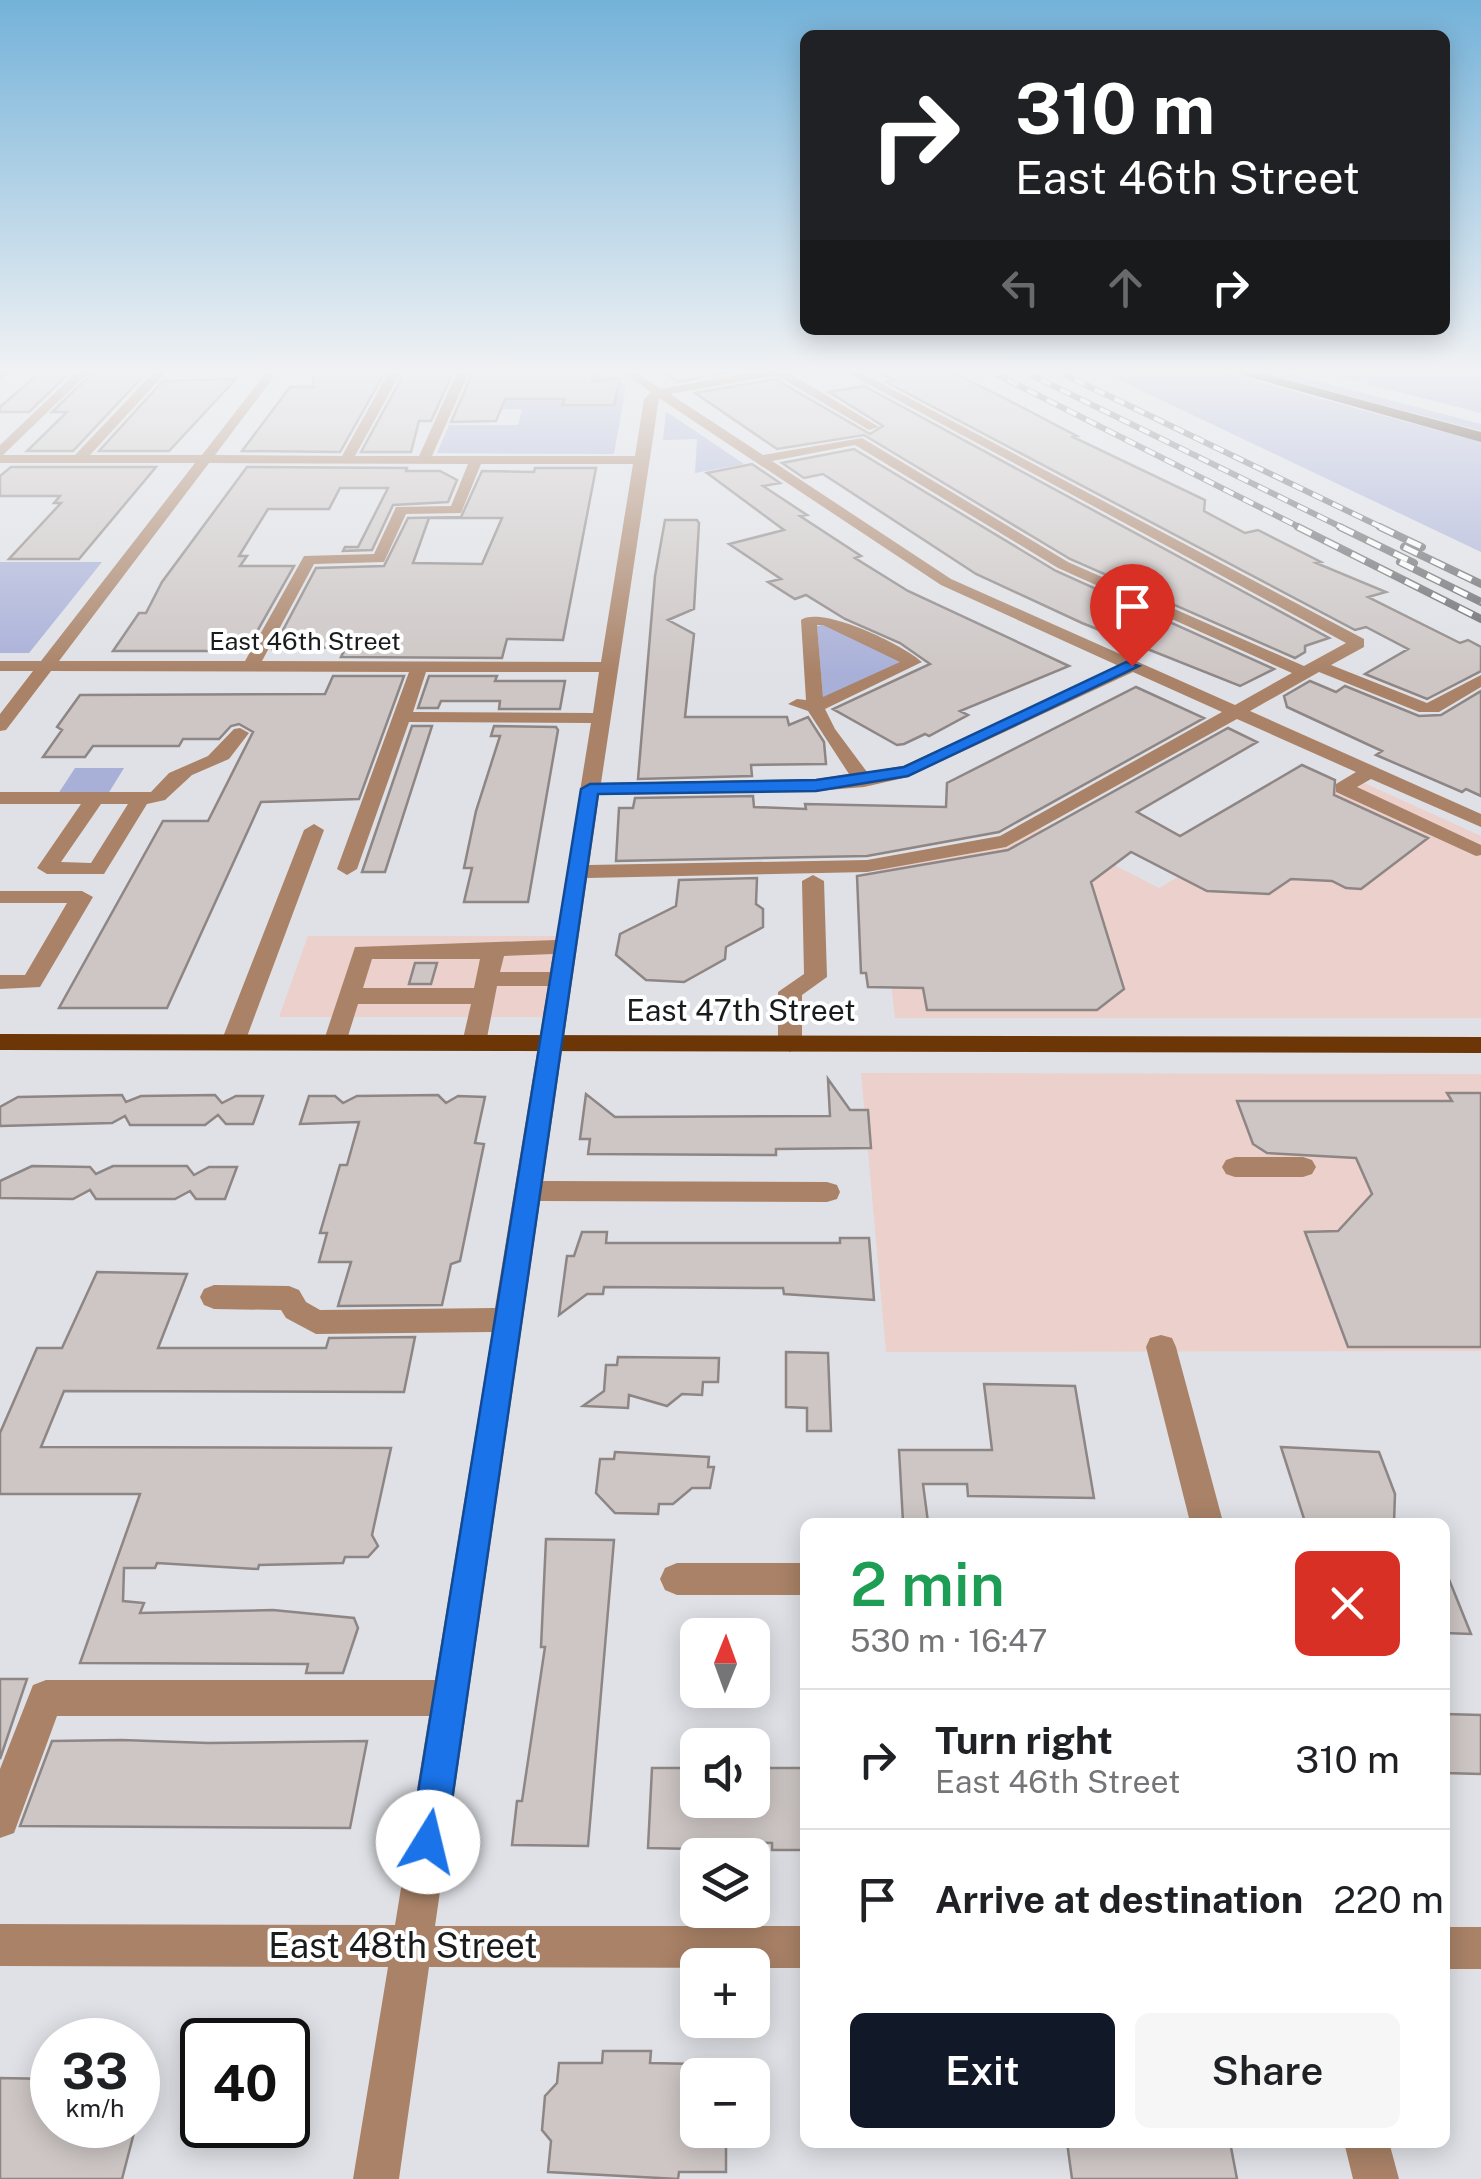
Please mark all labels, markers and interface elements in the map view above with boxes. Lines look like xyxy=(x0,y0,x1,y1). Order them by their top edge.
text: 310 m xyxy=(1015,67,1215,150)
icon: right xyxy=(850,70,980,200)
text: East 46th Street xyxy=(1015,151,1360,204)
icon: left xyxy=(993,260,1048,315)
icon: ahead xyxy=(1098,260,1153,315)
icon: right xyxy=(1203,260,1258,315)
pin xyxy=(1090,564,1175,667)
icon: arrive xyxy=(1105,579,1160,634)
street label: East 46th Street xyxy=(209,626,401,656)
street label: East 47th Street xyxy=(626,992,856,1028)
text: 2 min xyxy=(850,1549,1005,1620)
button: close xyxy=(1295,1551,1400,1656)
north arrow xyxy=(680,1618,770,1708)
map controls xyxy=(680,1618,770,2148)
text: 530 m · 16:47 xyxy=(850,1622,1047,1659)
text: Turn right xyxy=(935,1718,1113,1763)
button: sound xyxy=(680,1728,770,1818)
icon: right xyxy=(850,1732,905,1787)
text: 310 m xyxy=(1295,1737,1400,1782)
text: East 46th Street xyxy=(935,1763,1180,1800)
position arrow xyxy=(376,1790,480,1894)
button: layers xyxy=(680,1838,770,1928)
icon: arrive xyxy=(850,1872,905,1927)
text: Arrive at destination xyxy=(935,1877,1303,1922)
text: 220 m xyxy=(1333,1877,1444,1922)
street label: East 48th Street xyxy=(268,1925,538,1966)
button: + xyxy=(680,1948,770,2038)
button: Exit xyxy=(850,2013,1115,2128)
button: Share xyxy=(1135,2013,1400,2128)
speed limit sign: 40 xyxy=(180,2018,310,2148)
text: 33 xyxy=(62,2041,128,2100)
button: − xyxy=(680,2058,770,2148)
text: km/h xyxy=(66,2093,124,2123)

